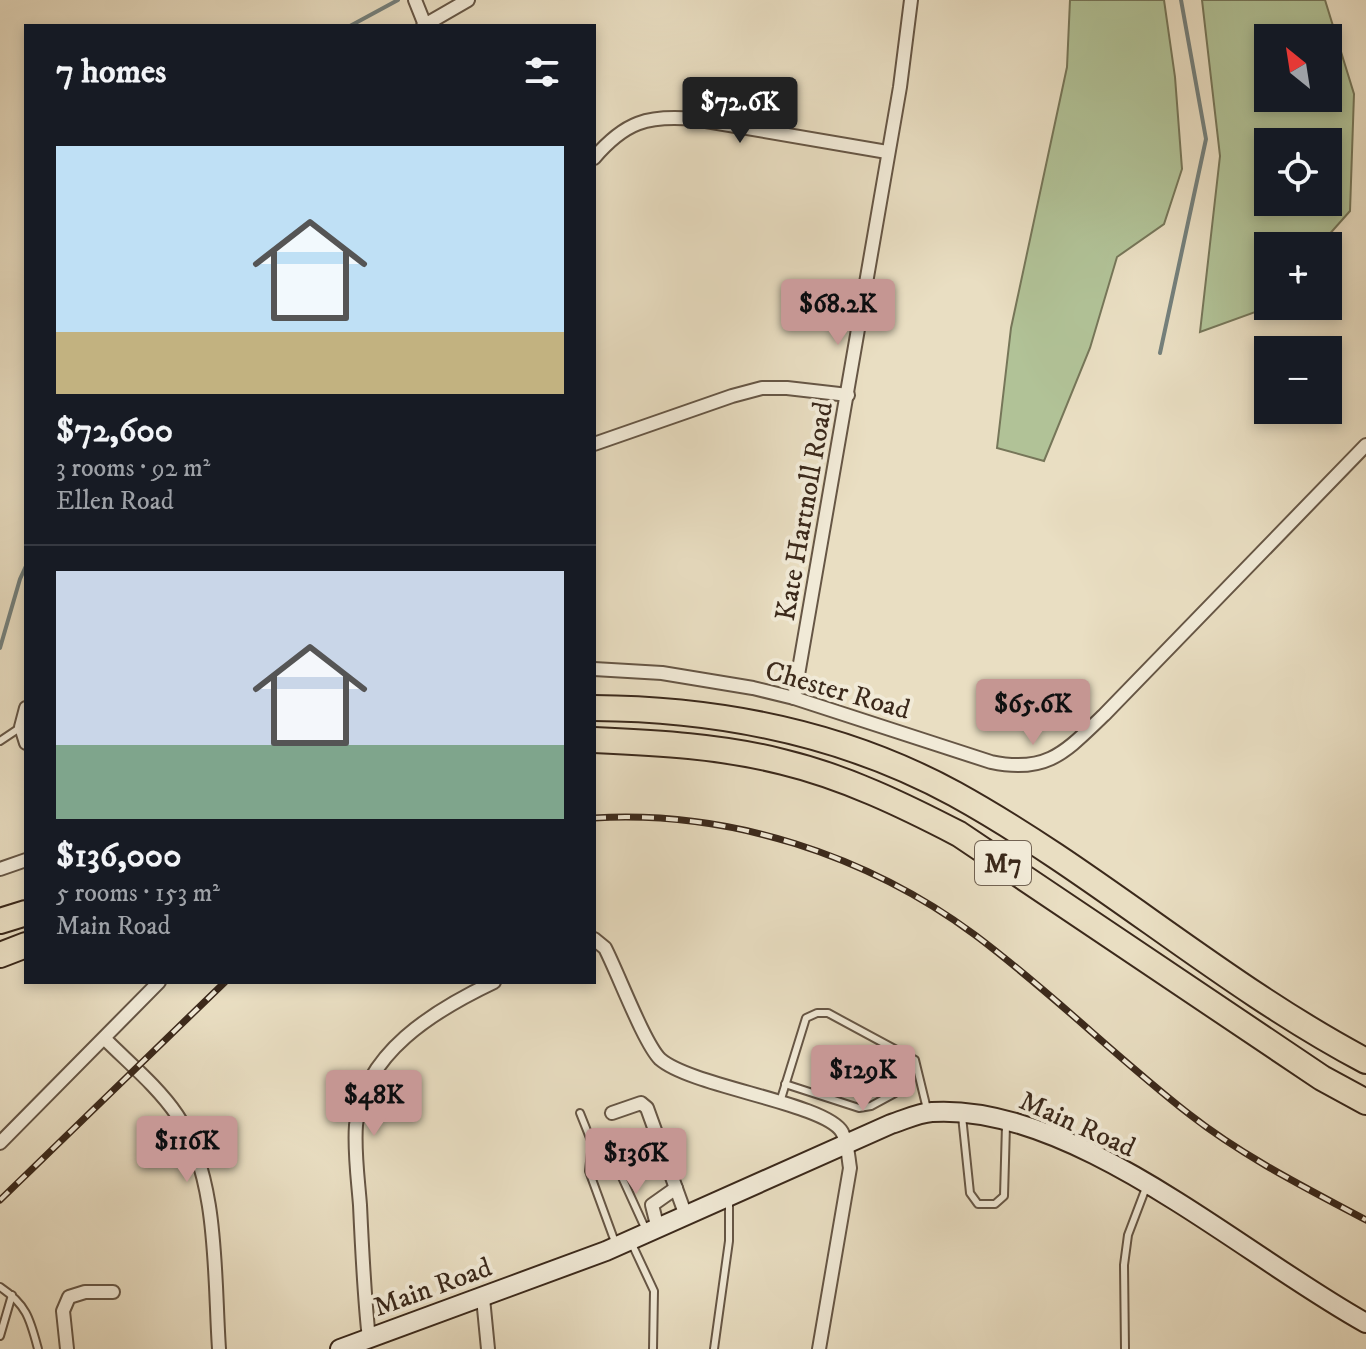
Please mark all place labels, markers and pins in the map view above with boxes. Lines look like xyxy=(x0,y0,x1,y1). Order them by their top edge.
pin: $72.6K xyxy=(675,77,805,145)
pin: $68.2K xyxy=(773,279,903,347)
pin: $65.6K xyxy=(968,679,1098,747)
pin: $129K xyxy=(807,1045,919,1113)
pin: $48K xyxy=(327,1070,421,1138)
pin: $116K xyxy=(131,1116,243,1184)
pin: $136K xyxy=(580,1128,692,1196)

